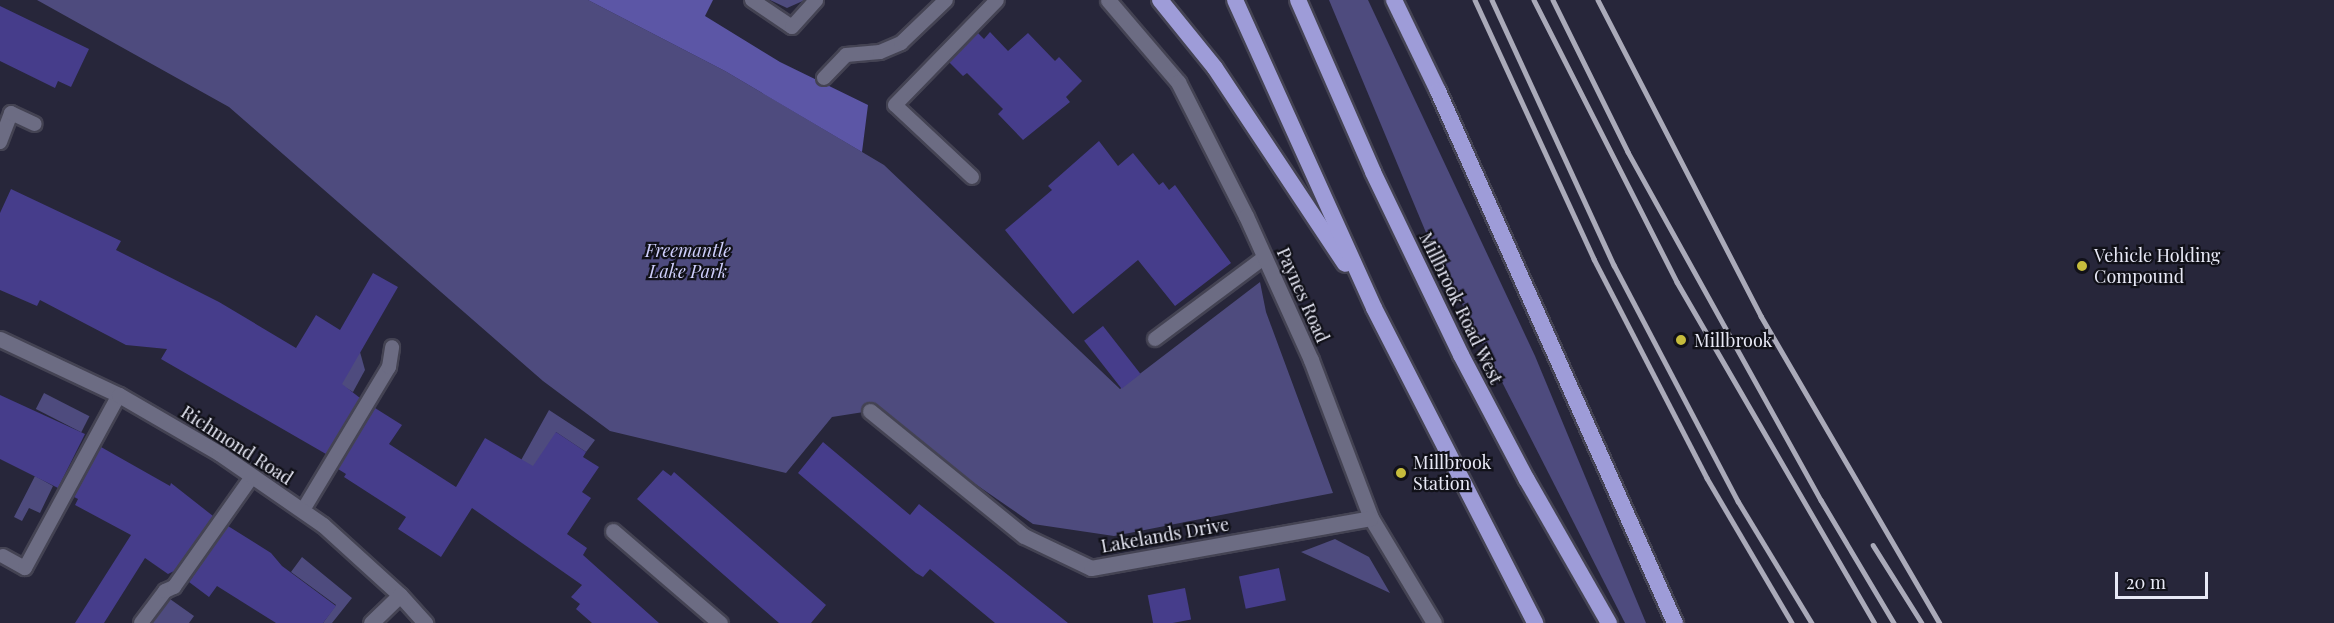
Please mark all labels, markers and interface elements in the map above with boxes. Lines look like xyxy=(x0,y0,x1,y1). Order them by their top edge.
street label: Millbrook Road West xyxy=(1415,228,1507,388)
park label: Freemantle Lake Park xyxy=(645,240,731,282)
street label: Paynes Road xyxy=(1272,244,1334,346)
place label: Vehicle Holding Compound xyxy=(2094,245,2220,288)
marker: Vehicle Holding Compound xyxy=(2075,259,2089,273)
place label: Millbrook xyxy=(1694,329,1772,351)
marker: Millbrook xyxy=(1672,331,1690,349)
street label: Richmond Road xyxy=(177,401,297,489)
place label: Millbrook Station xyxy=(1413,452,1491,494)
marker: Millbrook Station xyxy=(1394,466,1408,480)
street label: Lakelands Drive xyxy=(1099,513,1231,557)
scale bar xyxy=(2118,560,2211,598)
text: 20 m xyxy=(2126,570,2166,594)

